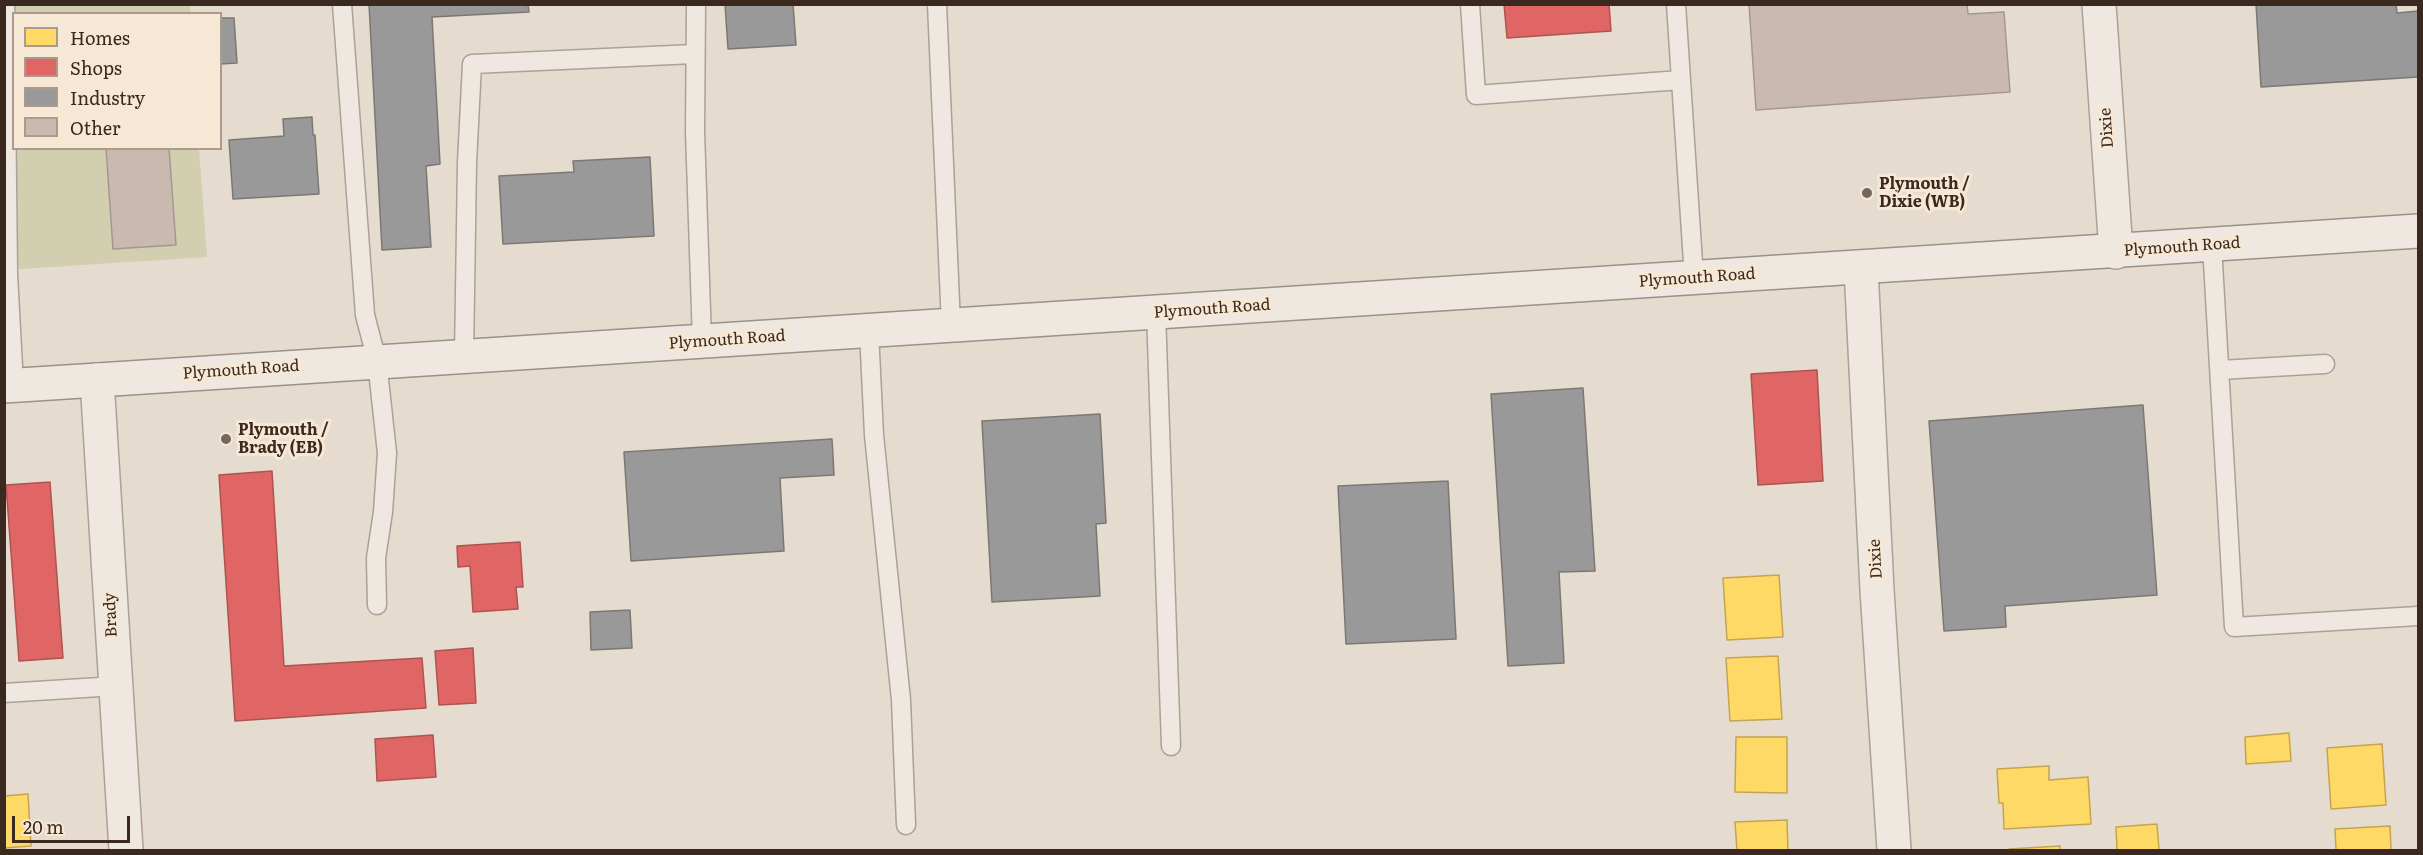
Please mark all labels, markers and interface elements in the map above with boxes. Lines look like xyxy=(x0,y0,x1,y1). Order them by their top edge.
legend xyxy=(12,12,222,150)
text: Homes xyxy=(70,24,130,51)
text: Shops xyxy=(70,54,122,81)
text: Industry xyxy=(70,84,145,111)
street label: Dixie xyxy=(2096,107,2118,149)
text: Other xyxy=(70,114,120,141)
place label: Plymouth / Dixie (WB) xyxy=(1879,174,1970,212)
marker: Plymouth / Dixie (WB) xyxy=(1860,186,1874,200)
street label: Plymouth Road xyxy=(2123,233,2241,261)
street label: Plymouth Road xyxy=(1638,264,1756,292)
street label: Plymouth Road xyxy=(1153,295,1271,323)
street label: Plymouth Road xyxy=(668,326,786,354)
street label: Plymouth Road xyxy=(182,356,300,384)
place label: Plymouth / Brady (EB) xyxy=(238,420,329,458)
marker: Plymouth / Brady (EB) xyxy=(219,432,233,446)
street label: Dixie xyxy=(1865,538,1887,580)
street label: Brady xyxy=(100,592,122,638)
scale bar xyxy=(15,804,134,842)
text: 20 m xyxy=(23,813,64,840)

